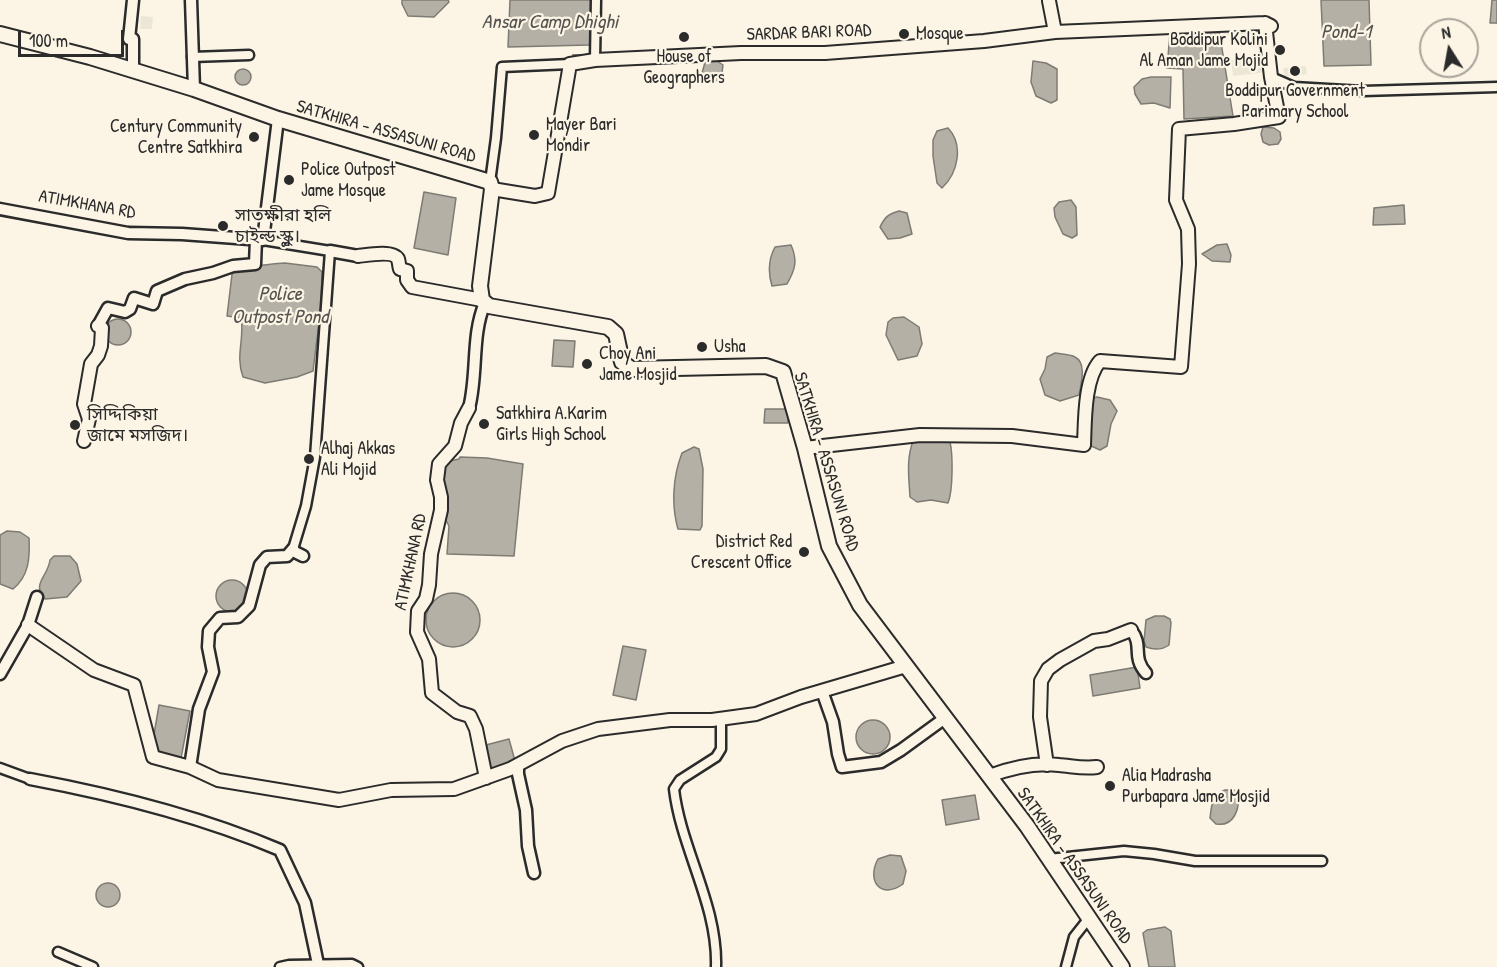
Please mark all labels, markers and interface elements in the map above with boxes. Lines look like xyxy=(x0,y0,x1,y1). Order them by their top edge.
water label: Ansar Camp Dhighi xyxy=(482,11,618,35)
scale bar xyxy=(21,18,128,56)
north arrow xyxy=(1419,18,1479,78)
street label: SARDAR BARI ROAD xyxy=(746,20,872,46)
water label: Pond-1 xyxy=(1321,21,1371,45)
text: N xyxy=(1440,21,1452,44)
place label: Mosque xyxy=(916,23,964,45)
marker: Mosque xyxy=(897,27,911,41)
text: 100 m xyxy=(29,28,68,53)
place label: Boddipur Kolini Al Aman Jame Mojid xyxy=(1139,29,1268,72)
marker: House of Geographers xyxy=(677,30,691,44)
marker: Boddipur Kolini Al Aman Jame Mojid xyxy=(1273,43,1287,57)
place label: House of Geographers xyxy=(643,46,725,88)
marker: Boddipur Government Parimary School xyxy=(1288,64,1302,78)
place label: Boddipur Government Parimary School xyxy=(1225,80,1365,122)
street label: SATKHIRA - ASSASUNI ROAD xyxy=(294,96,478,168)
place label: Mayer Bari Mondir xyxy=(546,114,617,156)
place label: Century Community Centre Satkhira xyxy=(110,116,242,158)
marker: Mayer Bari Mondir xyxy=(527,128,541,142)
marker: Century Community Centre Satkhira xyxy=(247,130,261,144)
place label: Police Outpost Jame Mosque xyxy=(301,159,395,201)
marker: Police Outpost Jame Mosque xyxy=(282,173,296,187)
street label: ATIMKHANA RD xyxy=(37,186,137,224)
place label: সাতক্ষীরা হলি চাইল্ড স্কুল। xyxy=(235,205,331,248)
marker: সাতক্ষীরা হলি চাইল্ড স্কুল। xyxy=(216,219,230,233)
water label: Police Outpost Pond xyxy=(232,283,328,330)
place label: Usha xyxy=(714,336,745,358)
marker: Usha xyxy=(695,340,709,354)
place label: Choy Ani Jame Mosjid xyxy=(599,343,676,386)
marker: Choy Ani Jame Mosjid xyxy=(580,357,594,371)
street label: SATKHIRA - ASSASUNI ROAD xyxy=(789,370,863,554)
place label: Satkhira A.Karim Girls High School xyxy=(496,403,607,446)
place label: সিদ্দিকিয়া জামে মসজিদ। xyxy=(87,404,188,446)
marker: Satkhira A.Karim Girls High School xyxy=(477,417,491,431)
marker: সিদ্দিকিয়া জামে মসজিদ। xyxy=(68,418,82,432)
place label: Alhaj Akkas Ali Mojid xyxy=(321,438,395,480)
marker: Alhaj Akkas Ali Mojid xyxy=(302,452,316,466)
street label: ATIMKHANA RD xyxy=(390,512,432,612)
place label: District Red Crescent Office xyxy=(691,531,792,574)
marker: District Red Crescent Office xyxy=(797,545,811,559)
place label: Alia Madrasha Purbapara Jame Mosjid xyxy=(1122,765,1270,808)
marker: Alia Madrasha Purbapara Jame Mosjid xyxy=(1103,779,1117,793)
street label: SATKHIRA - ASSASUNI ROAD xyxy=(1012,784,1136,948)

